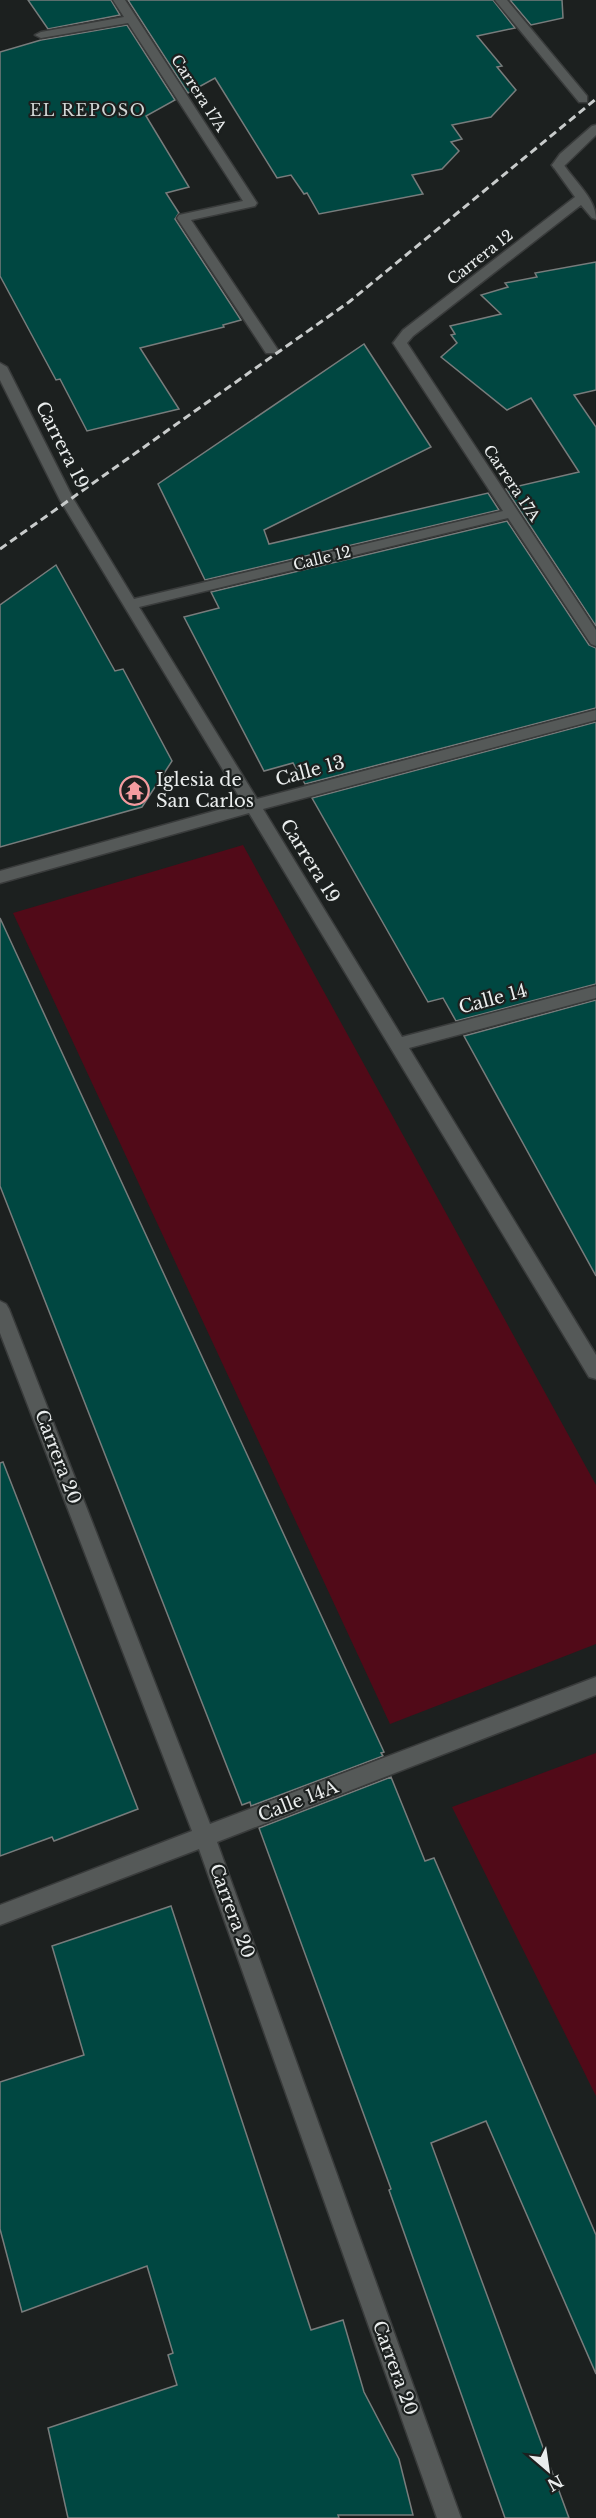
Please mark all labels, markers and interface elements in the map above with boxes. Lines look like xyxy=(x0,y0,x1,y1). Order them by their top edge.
street label: Carrera 17A xyxy=(167,51,231,135)
district label: EL REPOSO xyxy=(30,100,146,120)
street label: Carrera 12 xyxy=(443,225,517,289)
street label: Carrera 19 xyxy=(31,398,93,492)
street label: Carrera 17A xyxy=(480,441,545,525)
street label: Calle 12 xyxy=(291,542,353,574)
street label: Calle 13 xyxy=(273,751,347,791)
place label: Iglesia de San Carlos xyxy=(156,769,254,812)
temple icon: Iglesia de San Carlos xyxy=(119,774,151,806)
street label: Carrera 19 xyxy=(276,815,344,907)
street label: Calle 14 xyxy=(456,979,530,1019)
street label: Carrera 20 xyxy=(30,1407,86,1507)
street label: Calle 14A xyxy=(255,1775,342,1826)
street label: Carrera 20 xyxy=(205,1861,259,1961)
street label: Carrera 20 xyxy=(368,2318,422,2418)
north arrow xyxy=(518,2440,578,2500)
text: N xyxy=(544,2471,567,2496)

